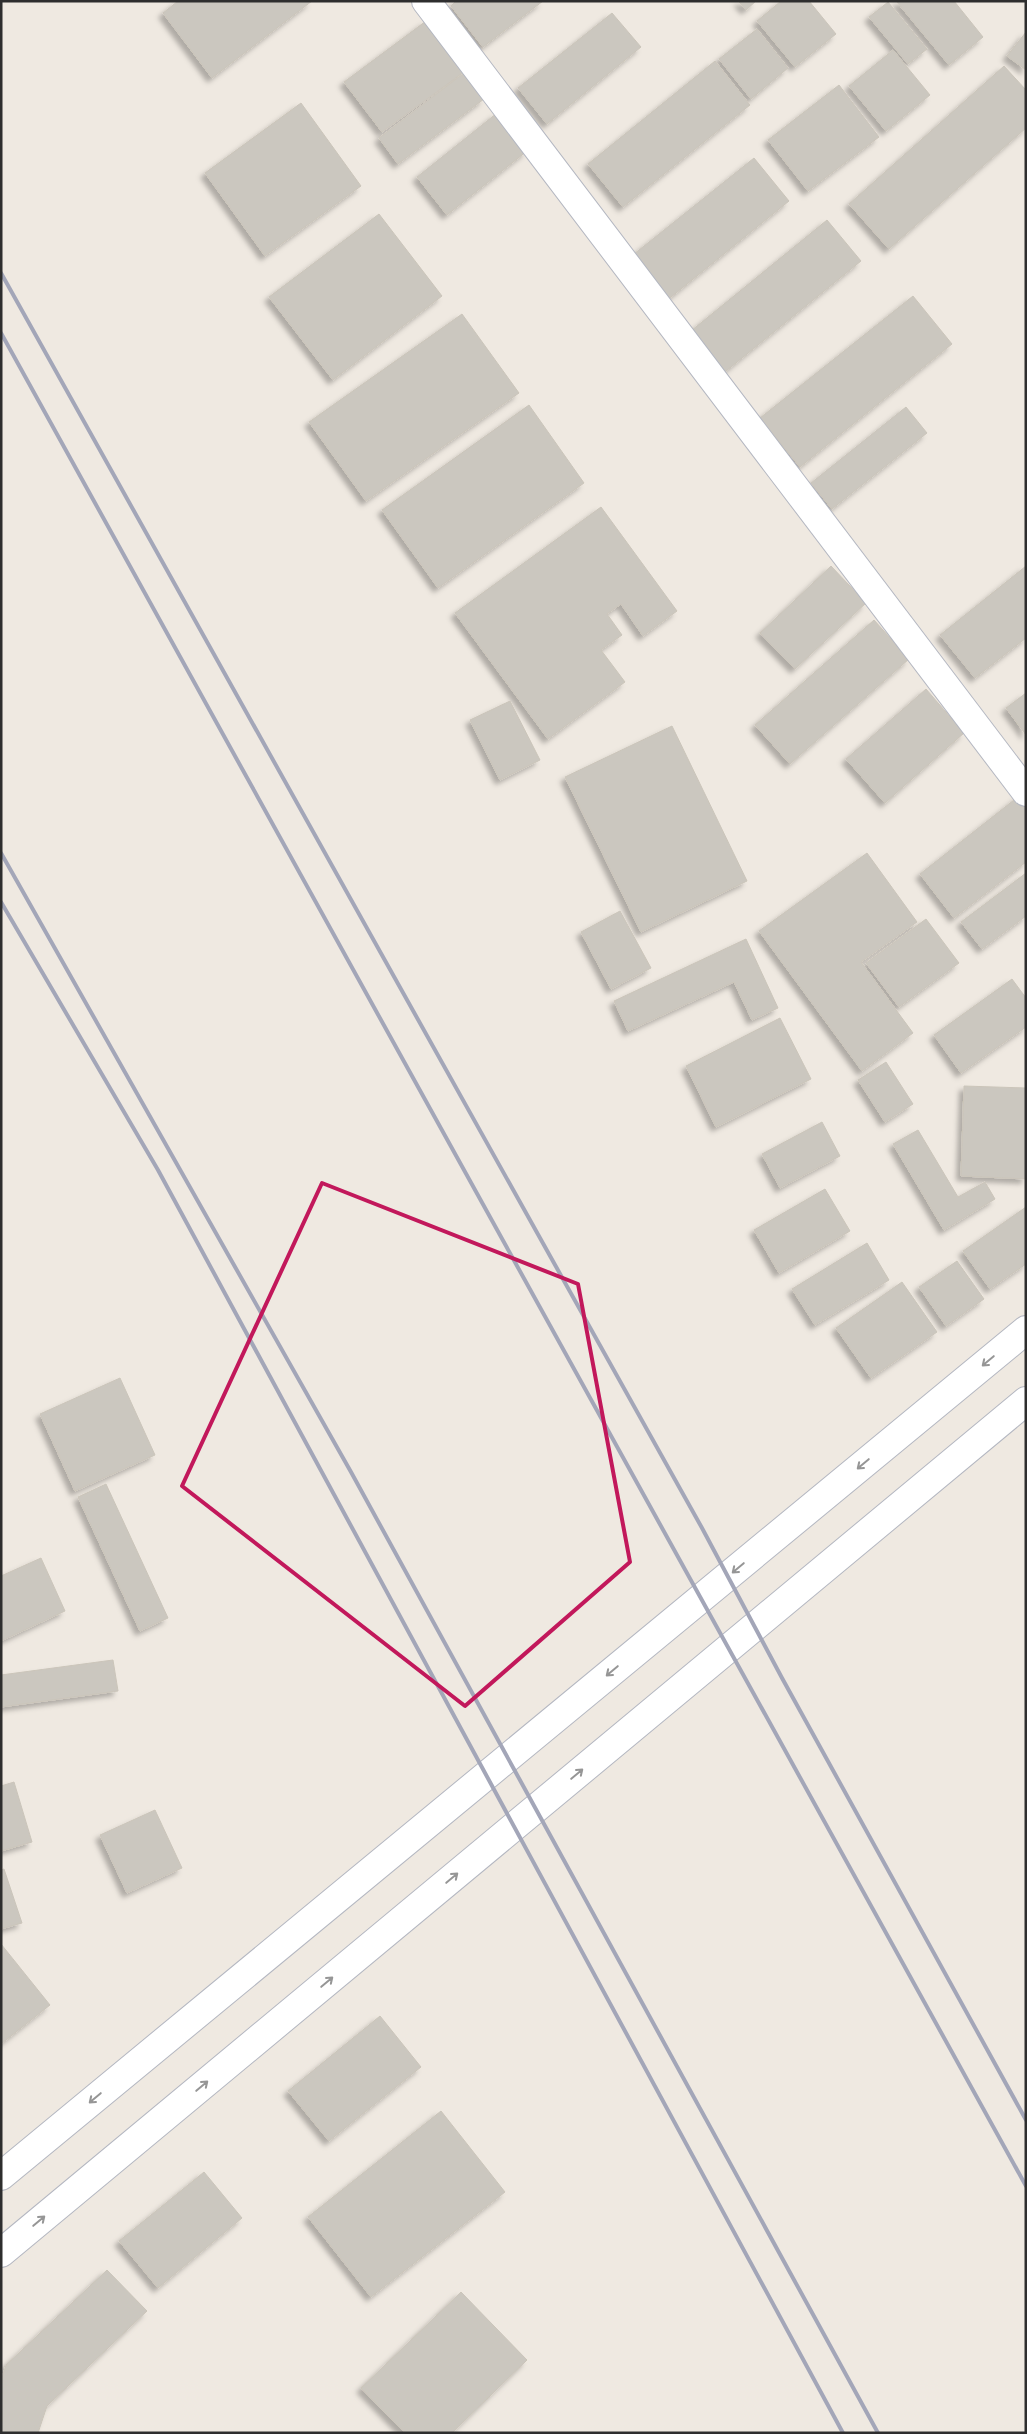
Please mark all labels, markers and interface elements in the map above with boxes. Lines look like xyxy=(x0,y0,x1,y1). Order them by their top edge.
one-way arrow xyxy=(982,1355,995,1366)
one-way arrow xyxy=(857,1459,870,1470)
one-way arrow xyxy=(731,1562,744,1573)
one-way arrow xyxy=(606,1666,619,1677)
one-way arrow xyxy=(570,1768,583,1780)
one-way arrow xyxy=(445,1872,458,1884)
one-way arrow xyxy=(320,1976,333,1987)
one-way arrow xyxy=(195,2080,208,2091)
one-way arrow xyxy=(89,2093,102,2104)
one-way arrow xyxy=(32,2216,45,2227)

